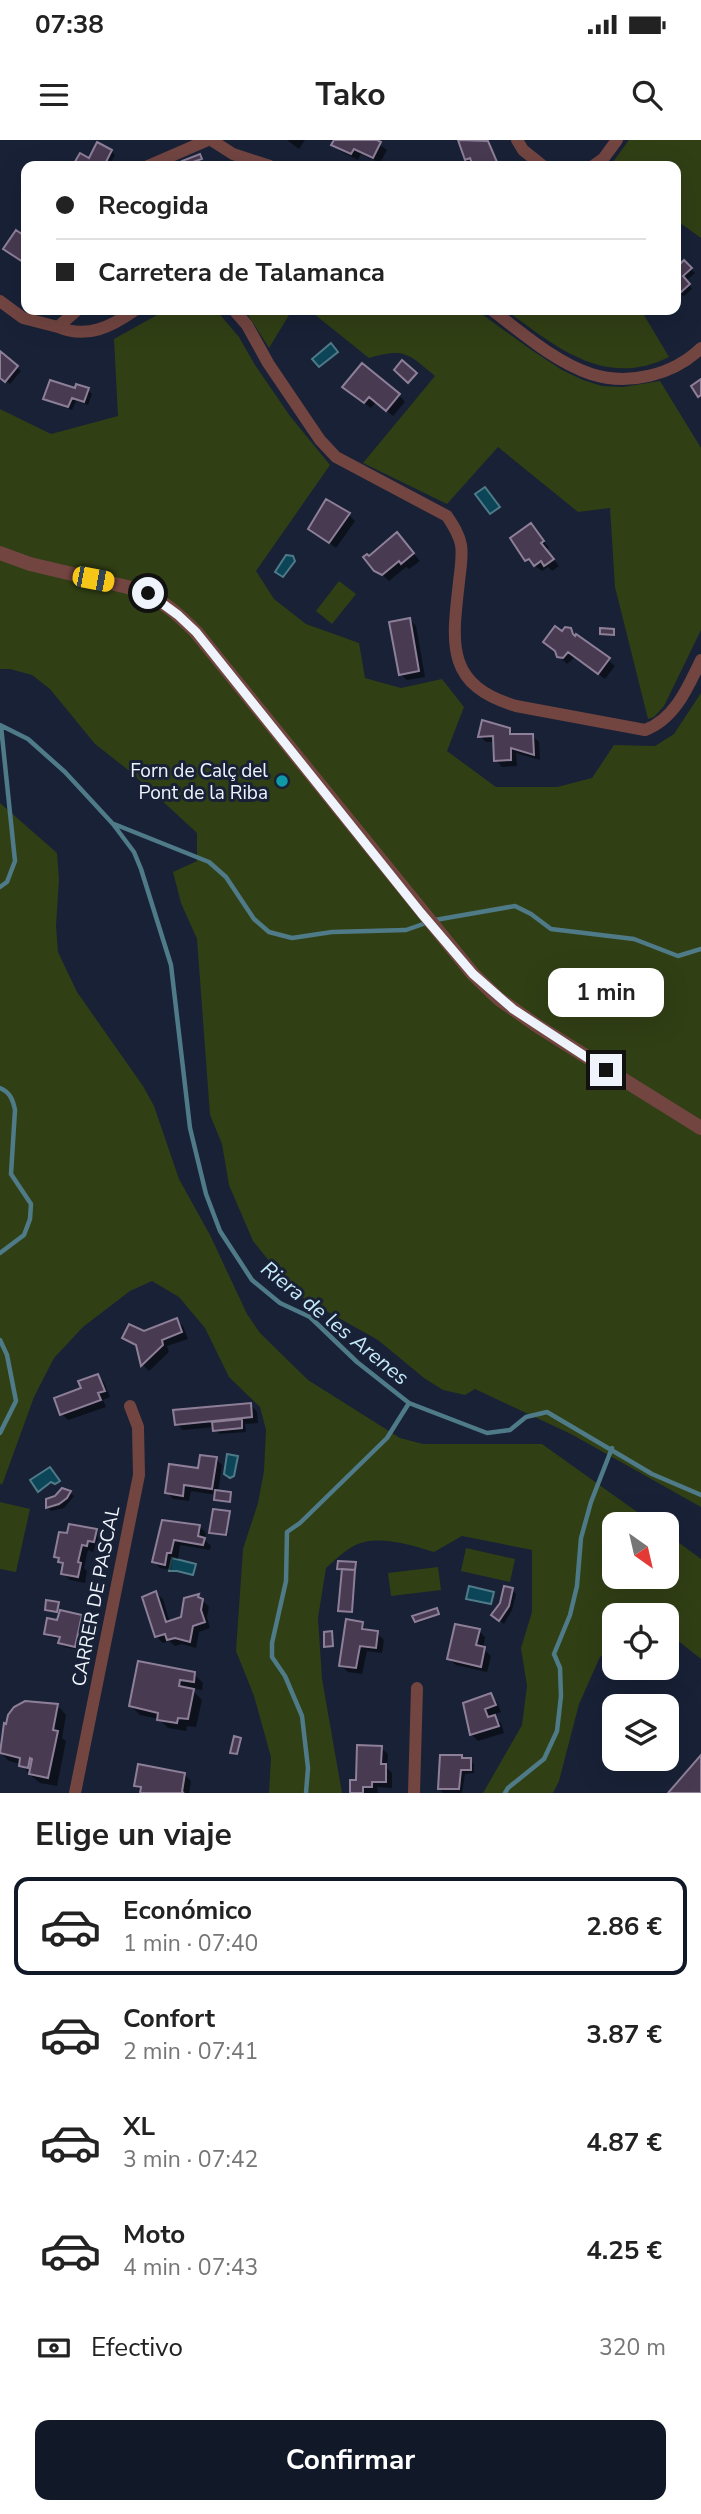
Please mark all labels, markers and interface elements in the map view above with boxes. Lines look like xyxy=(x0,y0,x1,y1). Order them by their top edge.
text: 07:38 xyxy=(35,7,104,42)
text: Tako xyxy=(315,73,386,116)
icon: menu xyxy=(35,76,73,114)
icon: search xyxy=(628,76,666,114)
text: Recogida xyxy=(98,188,209,223)
text: Carretera de Talamanca xyxy=(98,255,385,290)
car xyxy=(71,565,116,593)
route start xyxy=(132,577,164,609)
place label: Forn de Calç del Pont de la Riba xyxy=(130,758,268,806)
marker: Forn de Calç del Pont de la Riba xyxy=(274,773,290,789)
callout: 1 min xyxy=(548,968,664,1018)
text: 1 min xyxy=(576,977,636,1008)
route end xyxy=(590,1054,622,1086)
water label: Riera de les Arenes xyxy=(255,1255,415,1391)
street label: CARRER DE PASCAL xyxy=(66,1503,126,1689)
north arrow xyxy=(602,1512,679,1589)
map controls xyxy=(602,1512,679,1771)
button: locate xyxy=(602,1603,679,1680)
button: layers xyxy=(602,1694,679,1771)
text: Elige un viaje xyxy=(35,1813,232,1856)
text: Económico xyxy=(123,1893,252,1928)
icon: car xyxy=(39,1895,102,1958)
text: 2.86 € xyxy=(586,1909,662,1944)
text: 1 min · 07:40 xyxy=(123,1928,258,1959)
text: Confort xyxy=(123,2001,215,2036)
icon: car xyxy=(39,2003,102,2066)
text: 3.87 € xyxy=(586,2017,662,2052)
text: 2 min · 07:41 xyxy=(123,2036,258,2067)
text: XL xyxy=(123,2109,155,2144)
icon: car xyxy=(39,2111,102,2174)
text: 4.87 € xyxy=(586,2125,662,2160)
text: 3 min · 07:42 xyxy=(123,2144,258,2175)
text: Moto xyxy=(123,2217,185,2252)
icon: car xyxy=(39,2219,102,2282)
text: 4.25 € xyxy=(586,2233,662,2268)
text: 4 min · 07:43 xyxy=(123,2252,258,2283)
icon: cash xyxy=(35,2329,73,2367)
text: Efectivo xyxy=(91,2330,183,2365)
text: 320 m xyxy=(599,2332,666,2363)
button: Confirmar xyxy=(35,2420,666,2500)

